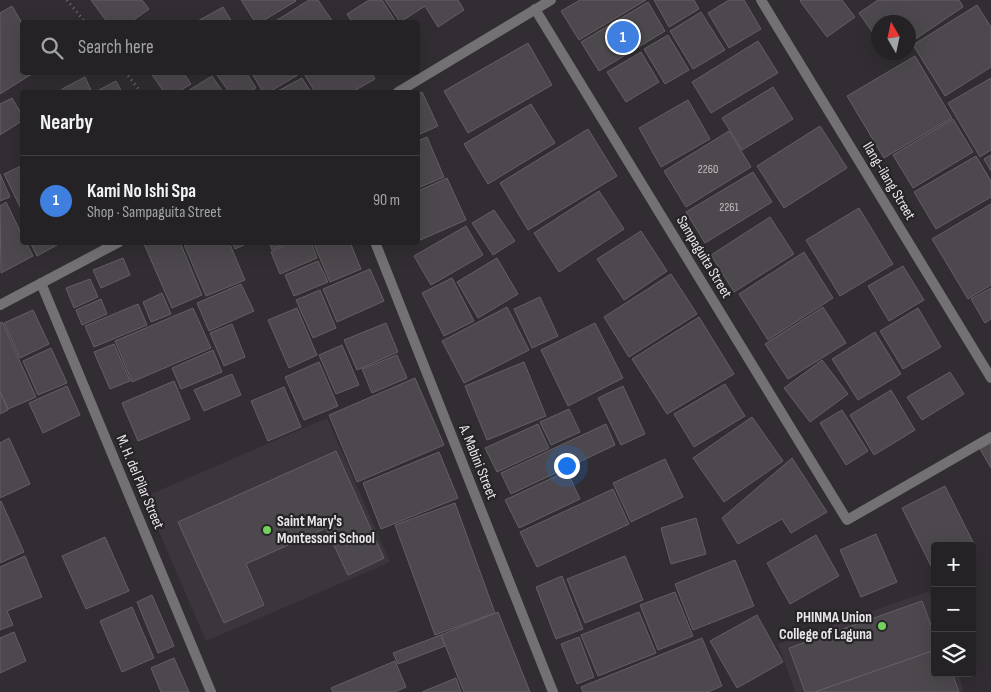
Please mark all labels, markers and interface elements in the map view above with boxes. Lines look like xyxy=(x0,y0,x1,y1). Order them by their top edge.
north arrow xyxy=(871,15,916,60)
pin: 1 xyxy=(607,18,639,56)
search box xyxy=(20,20,420,75)
icon: search xyxy=(38,34,66,62)
text: Search here xyxy=(78,36,154,59)
text: Nearby xyxy=(40,110,93,135)
street label: Ilang-ilang Street xyxy=(858,139,920,224)
house number: 2260 xyxy=(698,162,718,177)
text: Kami No Ishi Spa xyxy=(87,180,196,203)
text: 1 xyxy=(53,191,59,210)
text: 90 m xyxy=(373,191,400,210)
house number: 2261 xyxy=(719,200,739,215)
text: Shop · Sampaguita Street xyxy=(87,203,222,222)
street label: Sampaguita Street xyxy=(672,212,736,302)
street label: A. Mabini Street xyxy=(454,421,502,502)
street label: M. H. del Pilar Street xyxy=(112,432,169,532)
your location xyxy=(554,453,580,479)
place label: Saint Mary's Montessori School xyxy=(277,512,375,548)
marker: Saint Mary's Montessori School xyxy=(261,524,273,536)
map controls xyxy=(931,542,976,677)
button: + xyxy=(931,542,976,587)
button: − xyxy=(931,587,976,632)
place label: PHINMA Union College of Laguna xyxy=(779,608,872,644)
marker: PHINMA Union College of Laguna xyxy=(876,620,888,632)
button: layers xyxy=(931,632,976,677)

